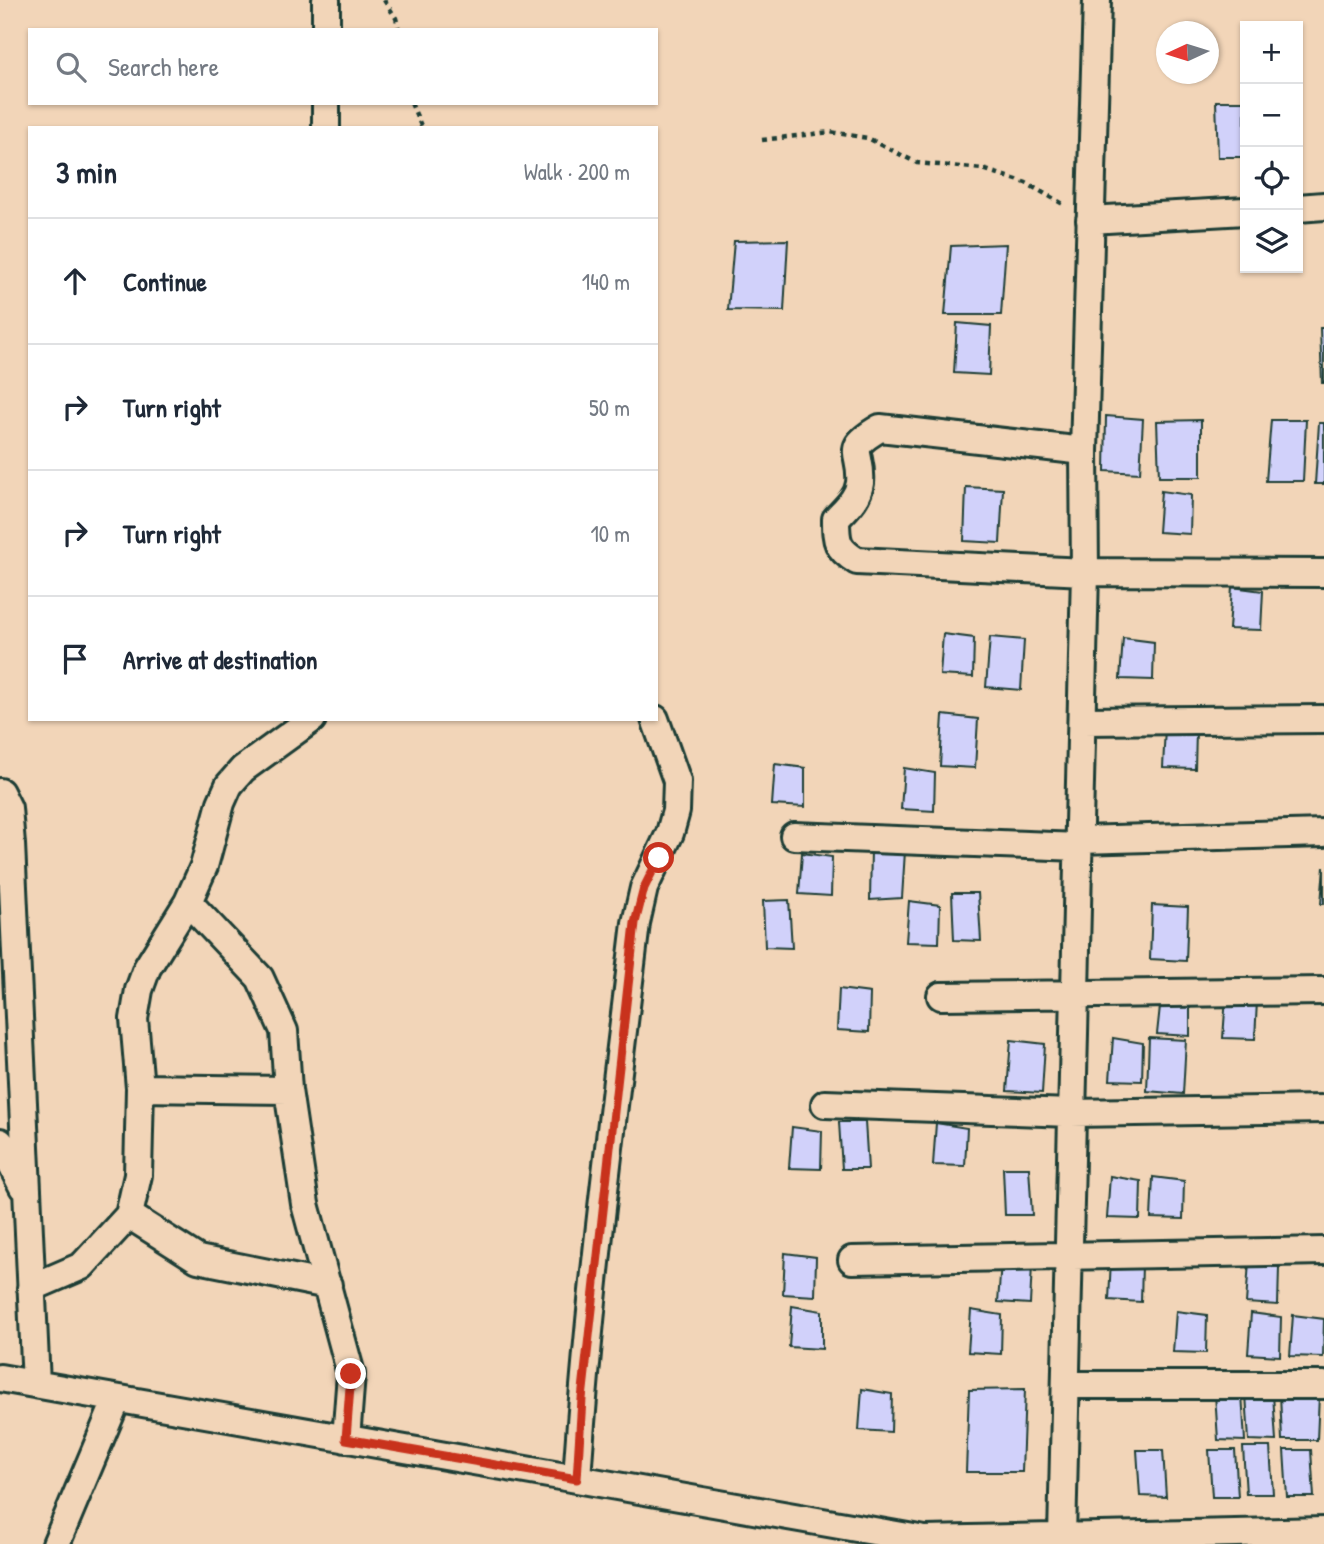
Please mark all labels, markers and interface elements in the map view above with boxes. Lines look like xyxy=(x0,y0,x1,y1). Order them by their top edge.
north arrow xyxy=(1156,21,1219,84)
map controls xyxy=(1240,21,1303,273)
button: + xyxy=(1240,21,1303,84)
search box xyxy=(28,28,658,105)
icon: search xyxy=(52,48,90,86)
text: Search here xyxy=(108,49,219,84)
button: − xyxy=(1240,84,1303,147)
button: locate xyxy=(1240,147,1303,210)
text: 3 min xyxy=(56,152,117,192)
text: Walk · 200 m xyxy=(524,156,630,187)
button: layers xyxy=(1240,210,1303,273)
icon: ahead xyxy=(56,262,94,300)
text: Continue xyxy=(123,264,207,299)
text: 140 m xyxy=(582,266,630,297)
icon: right xyxy=(56,388,94,426)
text: Turn right xyxy=(123,390,221,425)
text: 50 m xyxy=(589,392,630,423)
icon: right xyxy=(56,514,94,552)
text: Turn right xyxy=(123,516,221,551)
text: 10 m xyxy=(590,518,630,549)
icon: arrive xyxy=(56,640,94,678)
text: Arrive at destination xyxy=(123,642,318,677)
route start xyxy=(643,842,674,873)
route end xyxy=(335,1358,366,1389)

